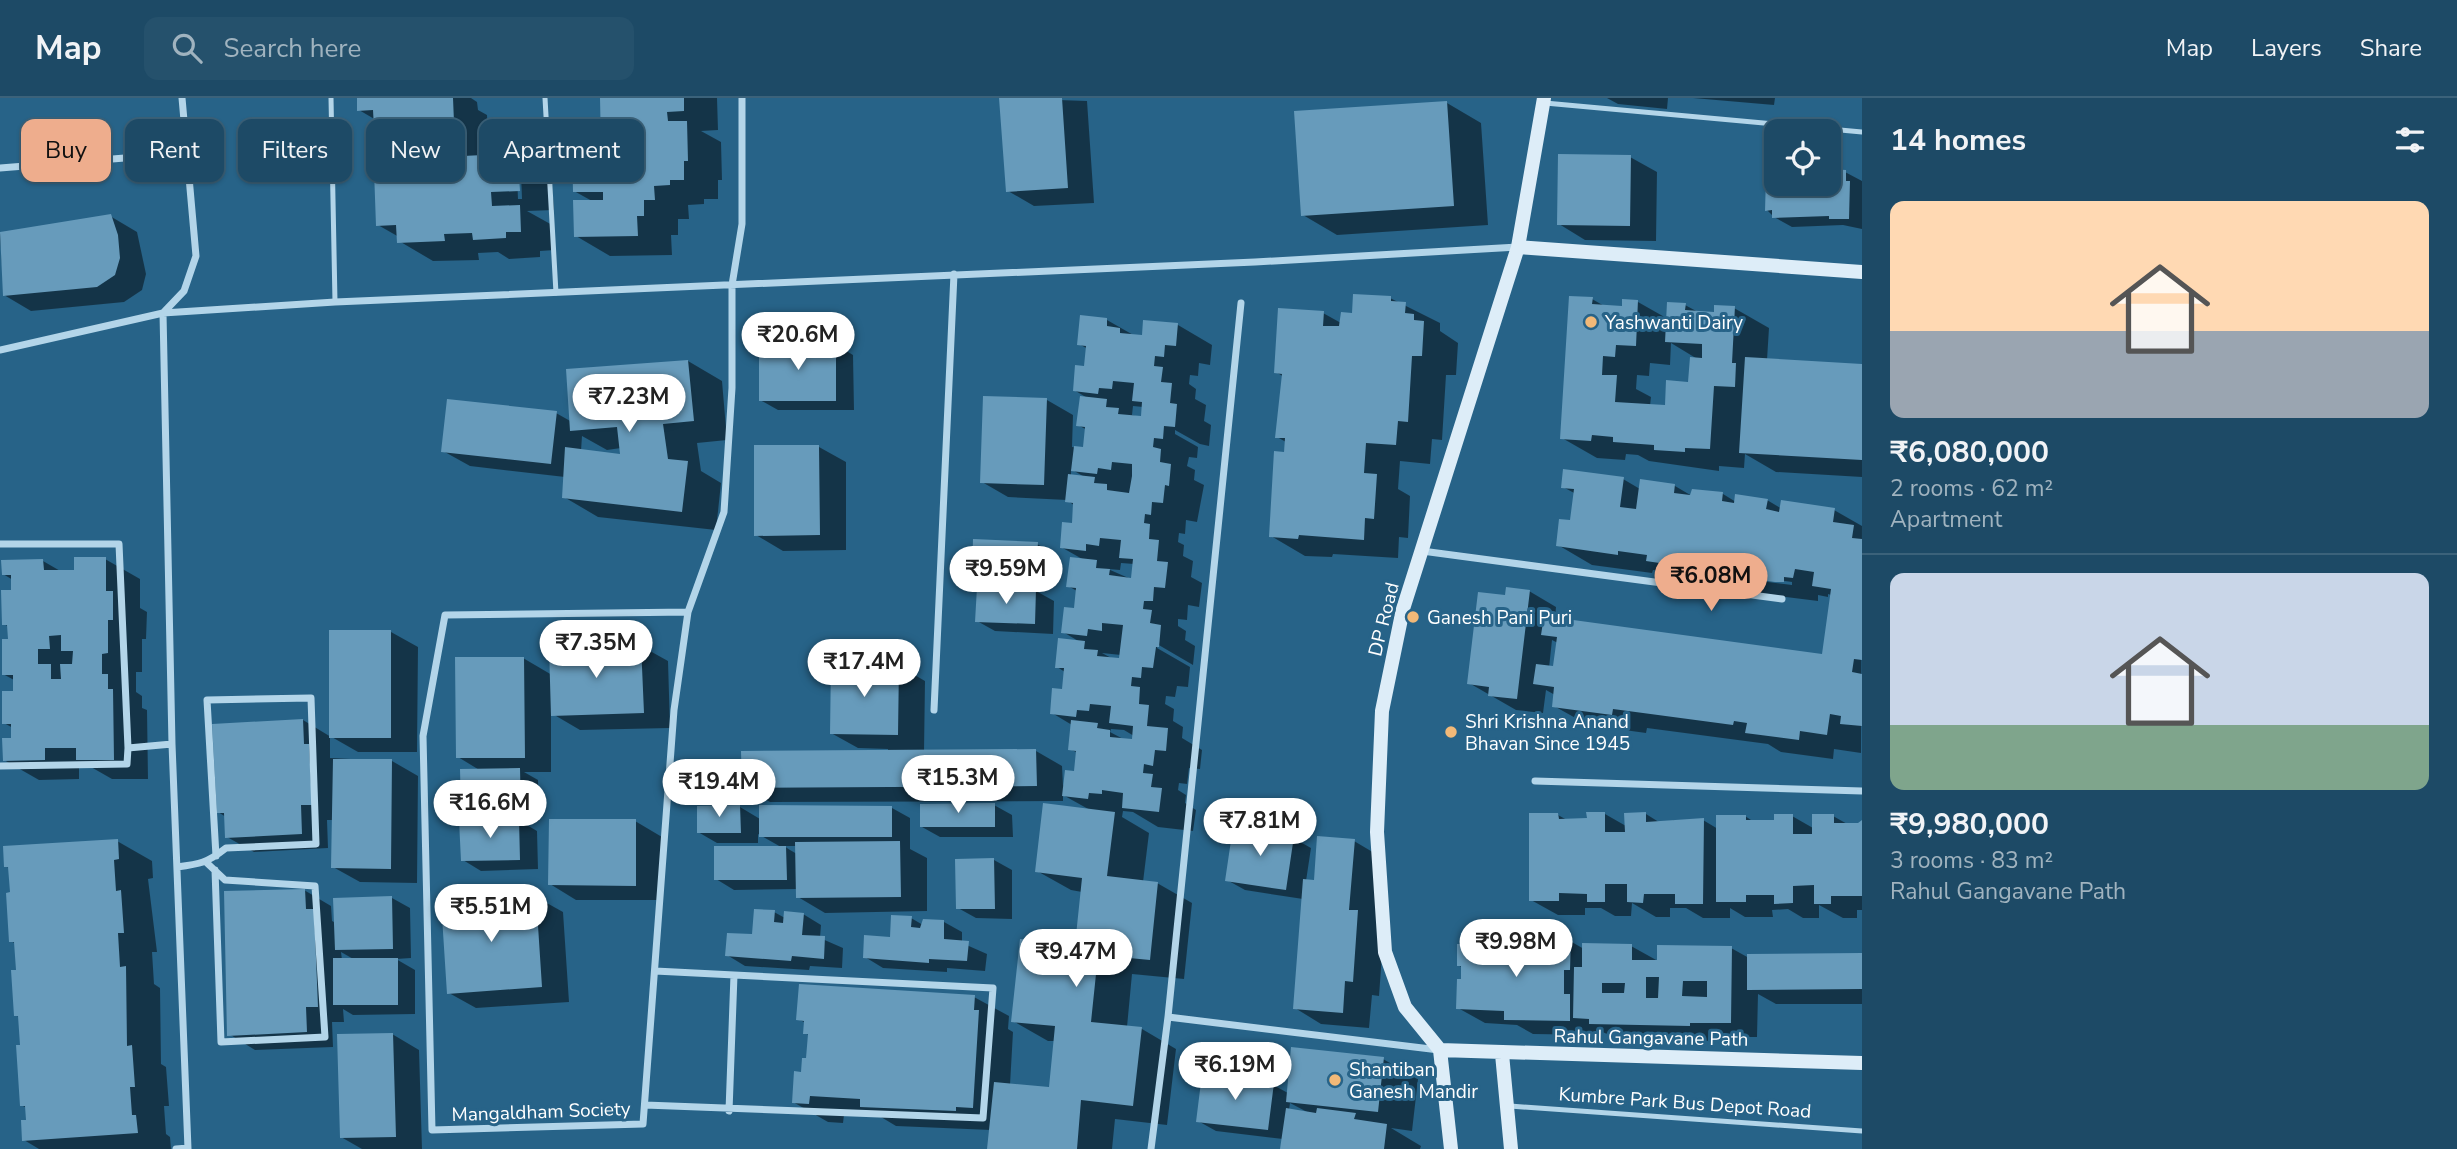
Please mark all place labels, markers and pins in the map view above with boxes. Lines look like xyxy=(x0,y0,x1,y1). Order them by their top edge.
place label: Yashwanti Dairy xyxy=(1604,310,1743,336)
pin: ₹20.6M xyxy=(741,313,855,372)
marker: Yashwanti Dairy xyxy=(1583,314,1599,330)
pin: ₹7.23M xyxy=(572,374,686,434)
pin: ₹9.59M xyxy=(949,546,1063,606)
pin: ₹6.08M xyxy=(1654,554,1768,613)
place label: Ganesh Pani Puri xyxy=(1427,605,1572,631)
marker: Ganesh Pani Puri xyxy=(1405,609,1421,625)
pin: ₹7.35M xyxy=(539,620,653,680)
pin: ₹17.4M xyxy=(807,640,921,699)
place label: Shri Krishna Anand Bhavan Since 1945 xyxy=(1465,709,1630,757)
marker: Shri Krishna Anand Bhavan Since 1945 xyxy=(1443,724,1459,740)
pin: ₹15.3M xyxy=(901,756,1015,815)
pin: ₹19.4M xyxy=(662,760,776,819)
pin: ₹16.6M xyxy=(433,780,547,840)
pin: ₹7.81M xyxy=(1203,798,1317,858)
pin: ₹5.51M xyxy=(434,884,548,944)
pin: ₹9.98M xyxy=(1459,920,1573,979)
pin: ₹9.47M xyxy=(1019,930,1133,989)
pin: ₹6.19M xyxy=(1178,1042,1292,1102)
place label: Shantiban Ganesh Mandir xyxy=(1349,1057,1478,1105)
marker: Shantiban Ganesh Mandir xyxy=(1327,1072,1343,1088)

